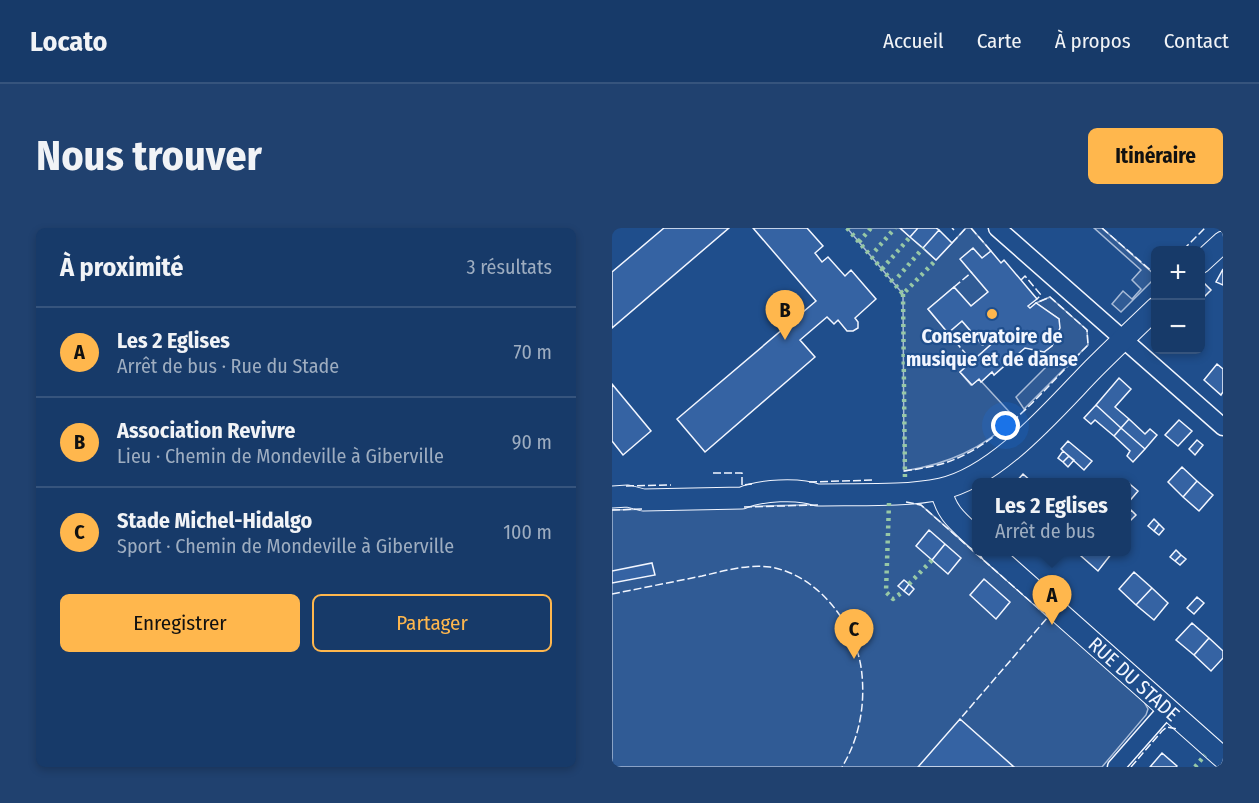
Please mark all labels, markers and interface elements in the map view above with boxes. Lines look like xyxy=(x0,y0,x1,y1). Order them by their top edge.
text: Locato xyxy=(30,25,108,58)
text: Accueil xyxy=(883,28,944,54)
text: Carte xyxy=(977,28,1022,54)
text: À propos xyxy=(1055,28,1131,54)
text: Contact xyxy=(1164,28,1229,54)
button: Itinéraire xyxy=(1088,128,1223,184)
text: Nous trouver xyxy=(36,131,262,181)
map controls xyxy=(1151,246,1205,354)
button: + xyxy=(1151,246,1205,300)
text: À proximité xyxy=(60,252,183,283)
text: 3 résultats xyxy=(466,255,552,279)
pin: B xyxy=(766,291,804,340)
button: − xyxy=(1151,300,1205,354)
marker: Conservatoire de musique et de danse xyxy=(985,307,999,321)
place label: Conservatoire de musique et de danse xyxy=(906,324,1078,371)
text: Les 2 Eglises xyxy=(117,327,230,354)
text: A xyxy=(74,340,85,364)
text: 70 m xyxy=(514,340,552,364)
text: Arrêt de bus · Rue du Stade xyxy=(117,354,339,378)
your location xyxy=(991,411,1020,440)
text: Association Revivre xyxy=(117,417,295,444)
text: B xyxy=(74,430,85,454)
text: 90 m xyxy=(512,430,552,454)
text: Lieu · Chemin de Mondeville à Giberville xyxy=(117,444,444,468)
popup xyxy=(972,478,1131,556)
text: Les 2 Eglises xyxy=(995,492,1108,519)
text: Stade Michel-Hidalgo xyxy=(117,507,312,534)
text: Arrêt de bus xyxy=(995,519,1095,543)
text: C xyxy=(74,520,85,544)
text: 100 m xyxy=(503,520,552,544)
text: Sport · Chemin de Mondeville à Giberville xyxy=(117,534,454,558)
pin: A xyxy=(1032,576,1072,625)
button: Enregistrer xyxy=(60,594,300,652)
button: Partager xyxy=(312,594,552,652)
pin: C xyxy=(834,610,874,659)
street label: RUE DU STADE xyxy=(1084,632,1184,726)

